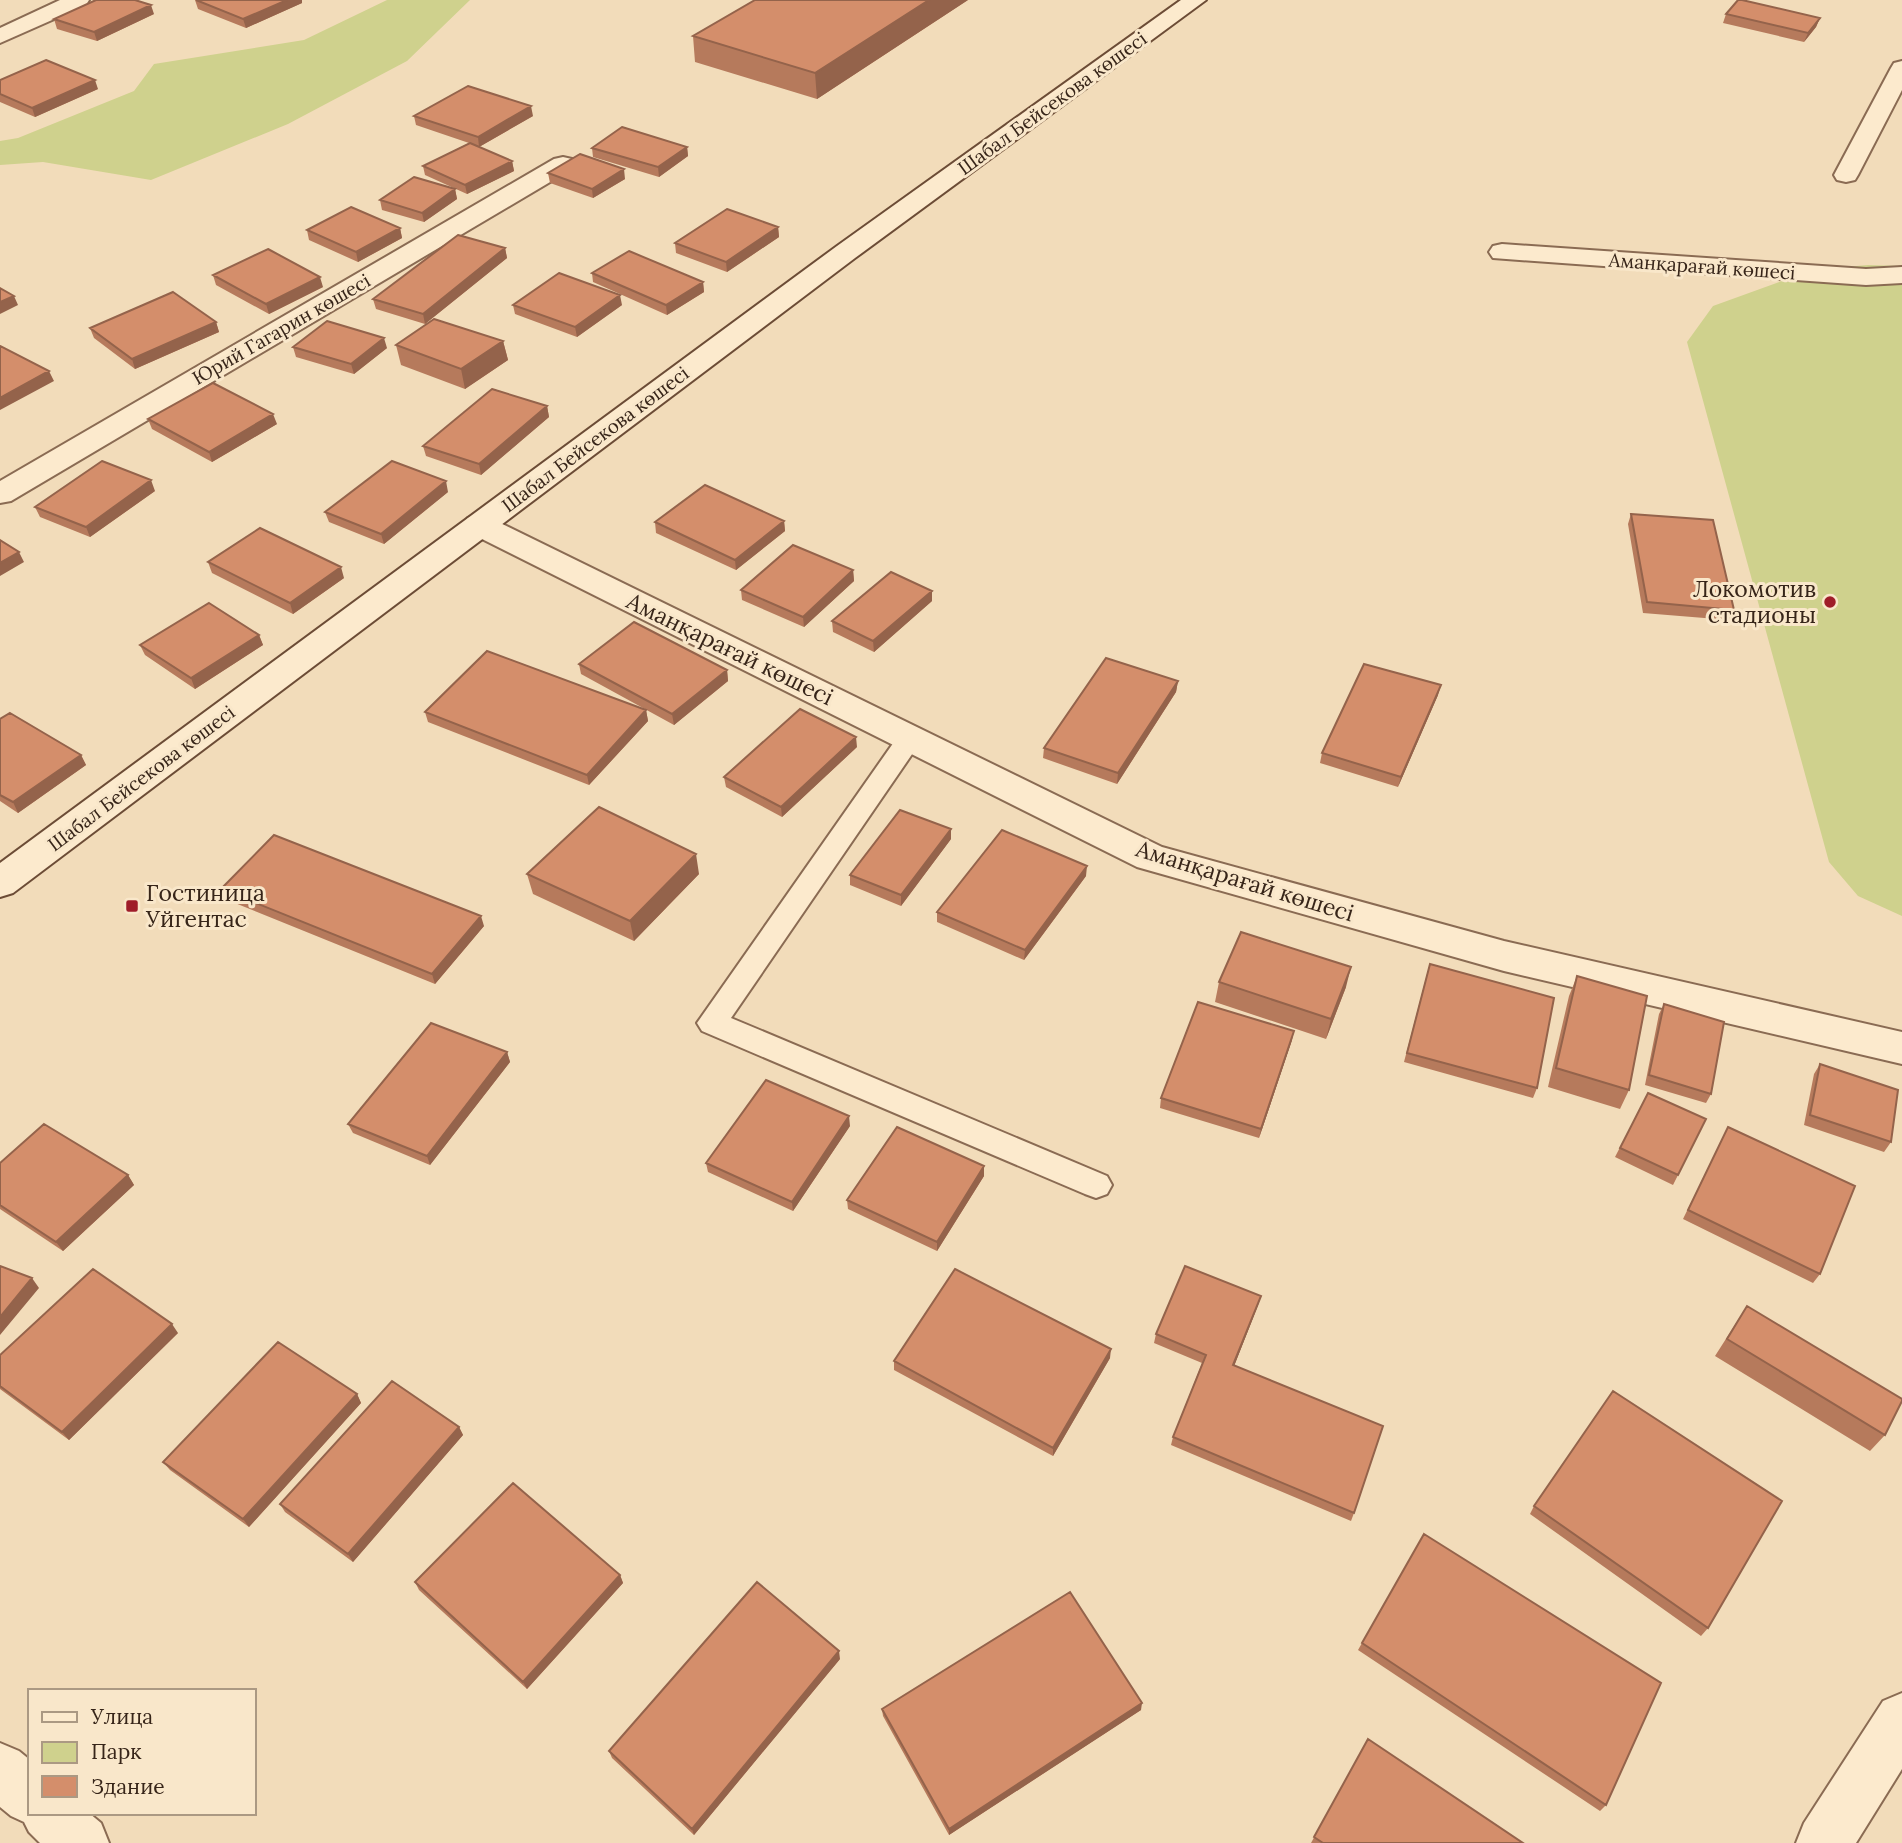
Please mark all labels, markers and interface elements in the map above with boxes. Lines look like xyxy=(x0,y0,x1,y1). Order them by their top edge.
street label: Шабал Бейсекова көшесі xyxy=(953,26,1151,180)
street label: Аманқарағай көшесі xyxy=(1607,247,1796,284)
street label: Юрий Гагарин көшесі xyxy=(188,268,374,390)
street label: Шабал Бейсекова көшесі xyxy=(497,361,693,517)
place label: Локомотив стадионы xyxy=(1693,574,1816,629)
street label: Аманқарағай көшесі xyxy=(621,585,838,711)
marker: Локомотив стадионы xyxy=(1822,594,1838,610)
street label: Шабал Бейсекова көшесі xyxy=(43,700,239,856)
street label: Аманқарағай көшесі xyxy=(1132,833,1358,927)
place label: Гостиница Уйгентас xyxy=(145,878,265,933)
marker: Гостиница Уйгентас xyxy=(124,898,140,914)
legend xyxy=(28,1689,256,1815)
text: Улица xyxy=(90,1703,153,1730)
text: Парк xyxy=(91,1738,142,1765)
text: Здание xyxy=(91,1773,165,1800)

